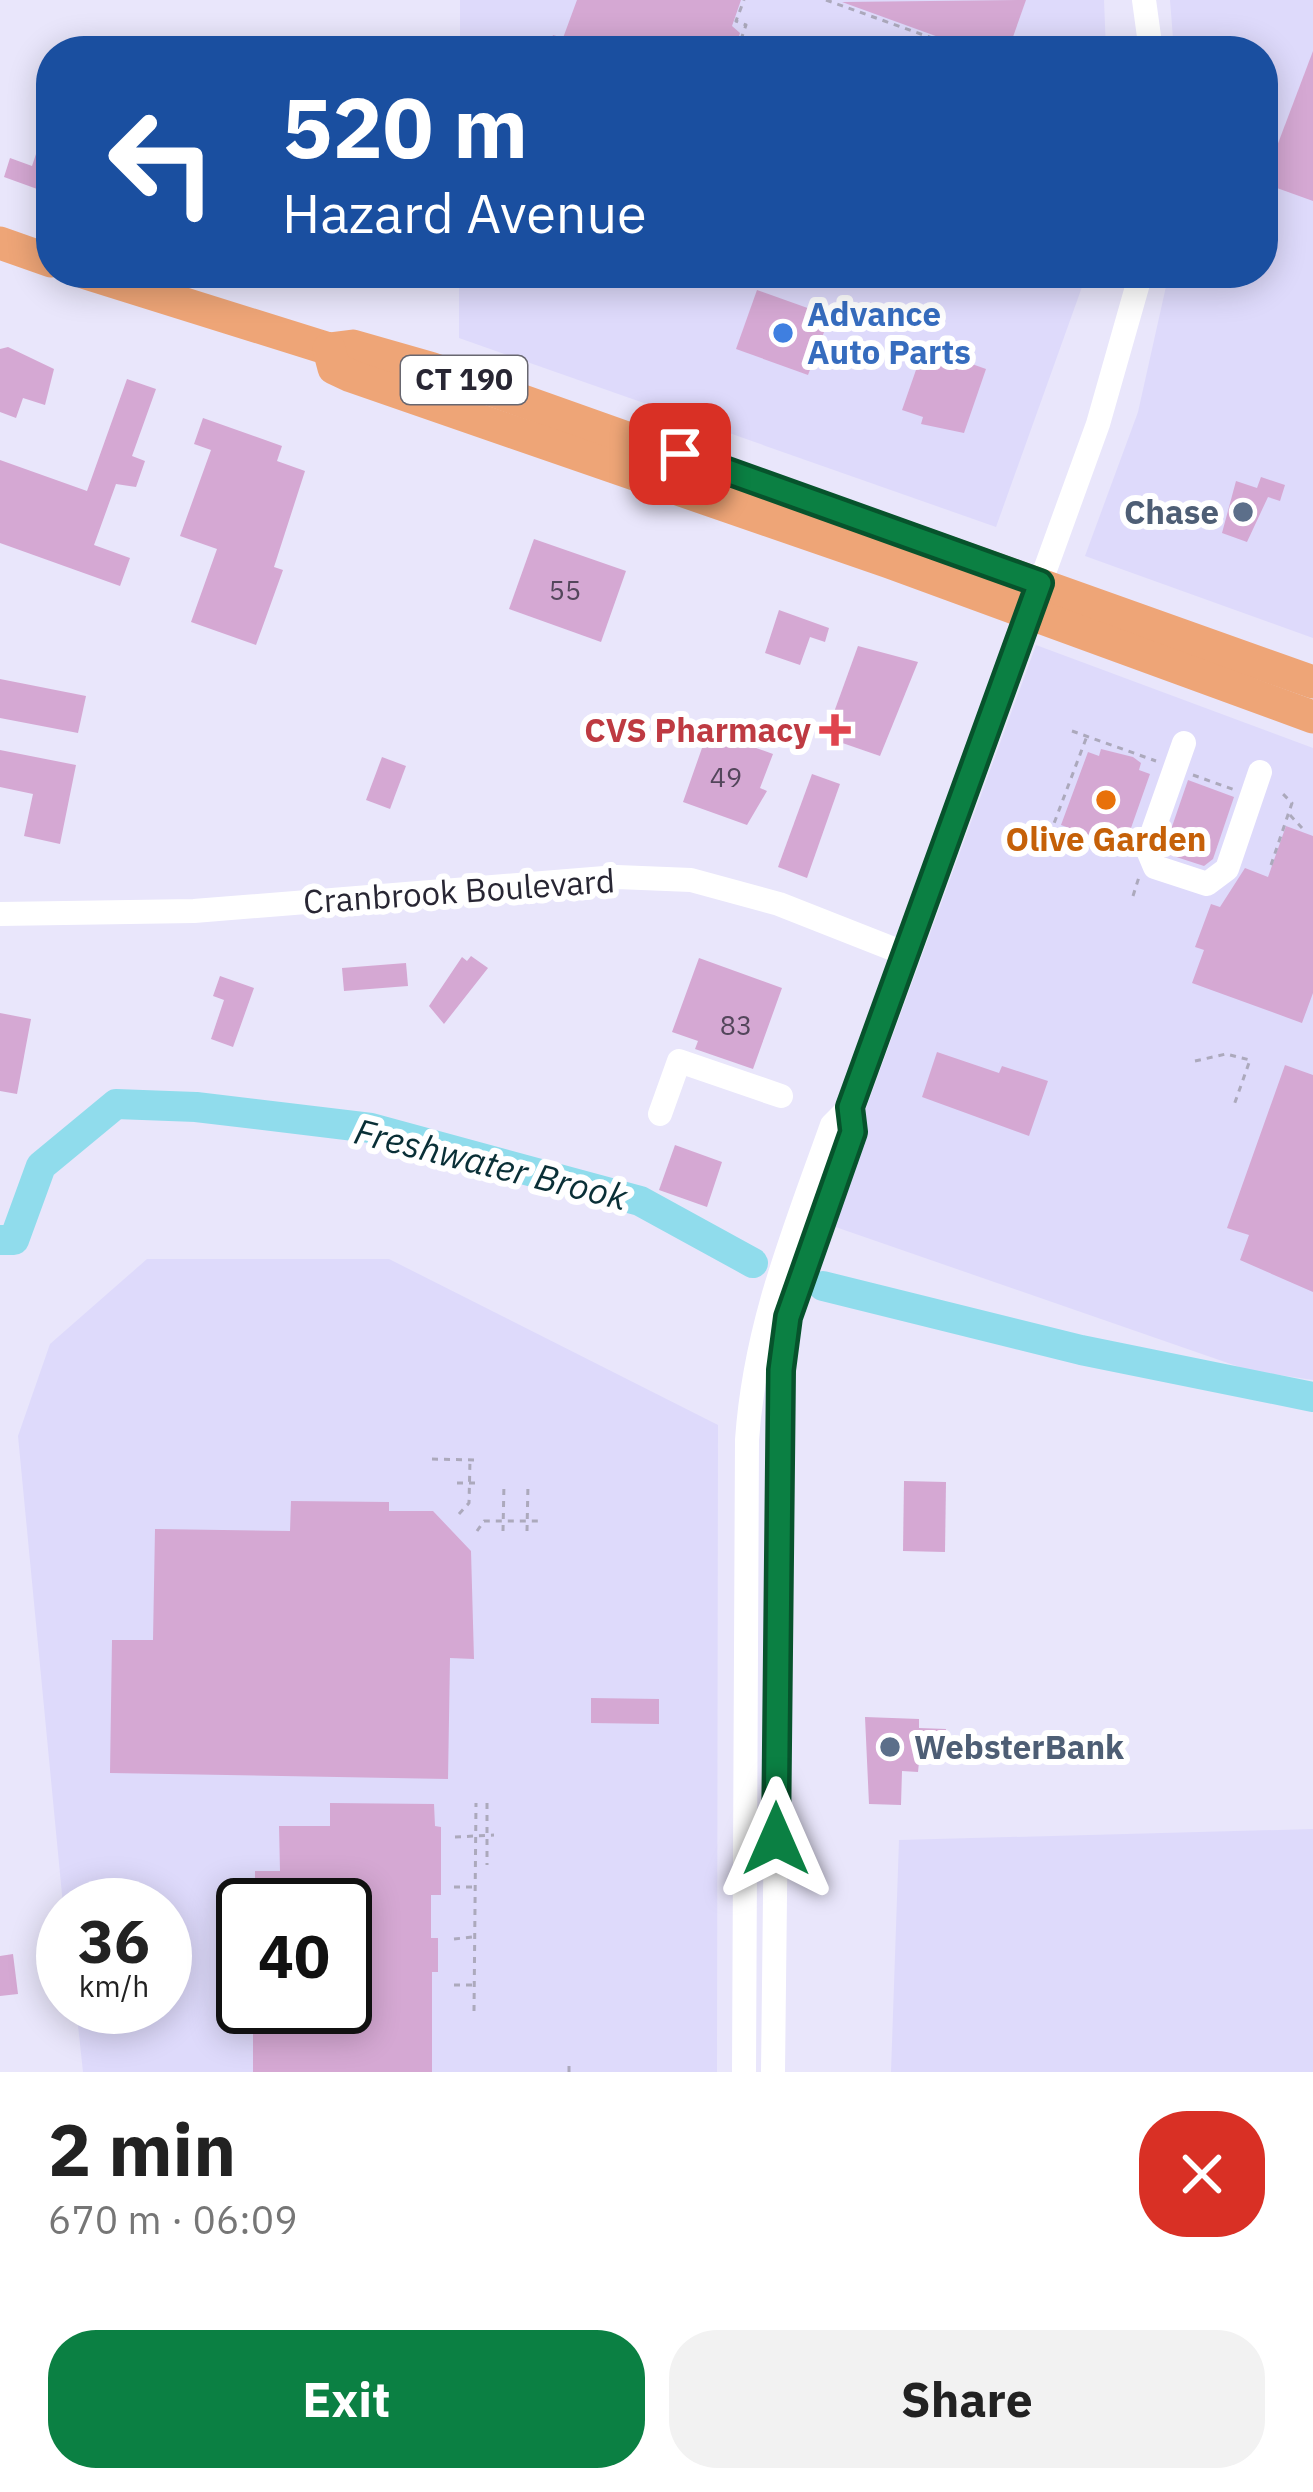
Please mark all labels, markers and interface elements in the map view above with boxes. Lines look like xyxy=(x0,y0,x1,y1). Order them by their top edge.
text: 520 m xyxy=(282,72,528,181)
icon: left xyxy=(84,84,240,240)
text: Hazard Avenue xyxy=(282,178,647,248)
place label: Advance Auto Parts xyxy=(807,292,971,373)
marker: Advance Auto Parts xyxy=(770,320,796,346)
road number: CT 190 xyxy=(401,356,527,404)
pin xyxy=(629,403,731,505)
icon: arrive xyxy=(647,421,713,487)
place label: Chase xyxy=(1124,490,1219,533)
marker: Chase xyxy=(1230,499,1256,525)
house number: 55 xyxy=(549,572,581,607)
place label: CVS Pharmacy xyxy=(584,708,811,751)
marker: CVS Pharmacy xyxy=(822,717,848,743)
house number: 49 xyxy=(710,759,742,794)
marker: Olive Garden xyxy=(1093,787,1119,813)
place label: Olive Garden xyxy=(1006,817,1206,860)
street label: Cranbrook Boulevard xyxy=(302,858,616,923)
house number: 83 xyxy=(720,1007,752,1042)
water label: Freshwater Brook xyxy=(350,1107,634,1220)
place label: WebsterBank xyxy=(914,1725,1125,1768)
marker: WebsterBank xyxy=(877,1734,903,1760)
position arrow xyxy=(713,1776,839,1902)
speed limit sign: 40 xyxy=(216,1878,372,2034)
text: 36 xyxy=(78,1901,150,1980)
text: km/h xyxy=(79,1966,149,2005)
text: 2 min xyxy=(48,2102,236,2196)
button: close xyxy=(1139,2111,1265,2237)
text: 670 m · 06:09 xyxy=(48,2194,298,2245)
button: Exit xyxy=(48,2330,645,2468)
button: Share xyxy=(669,2330,1265,2468)

